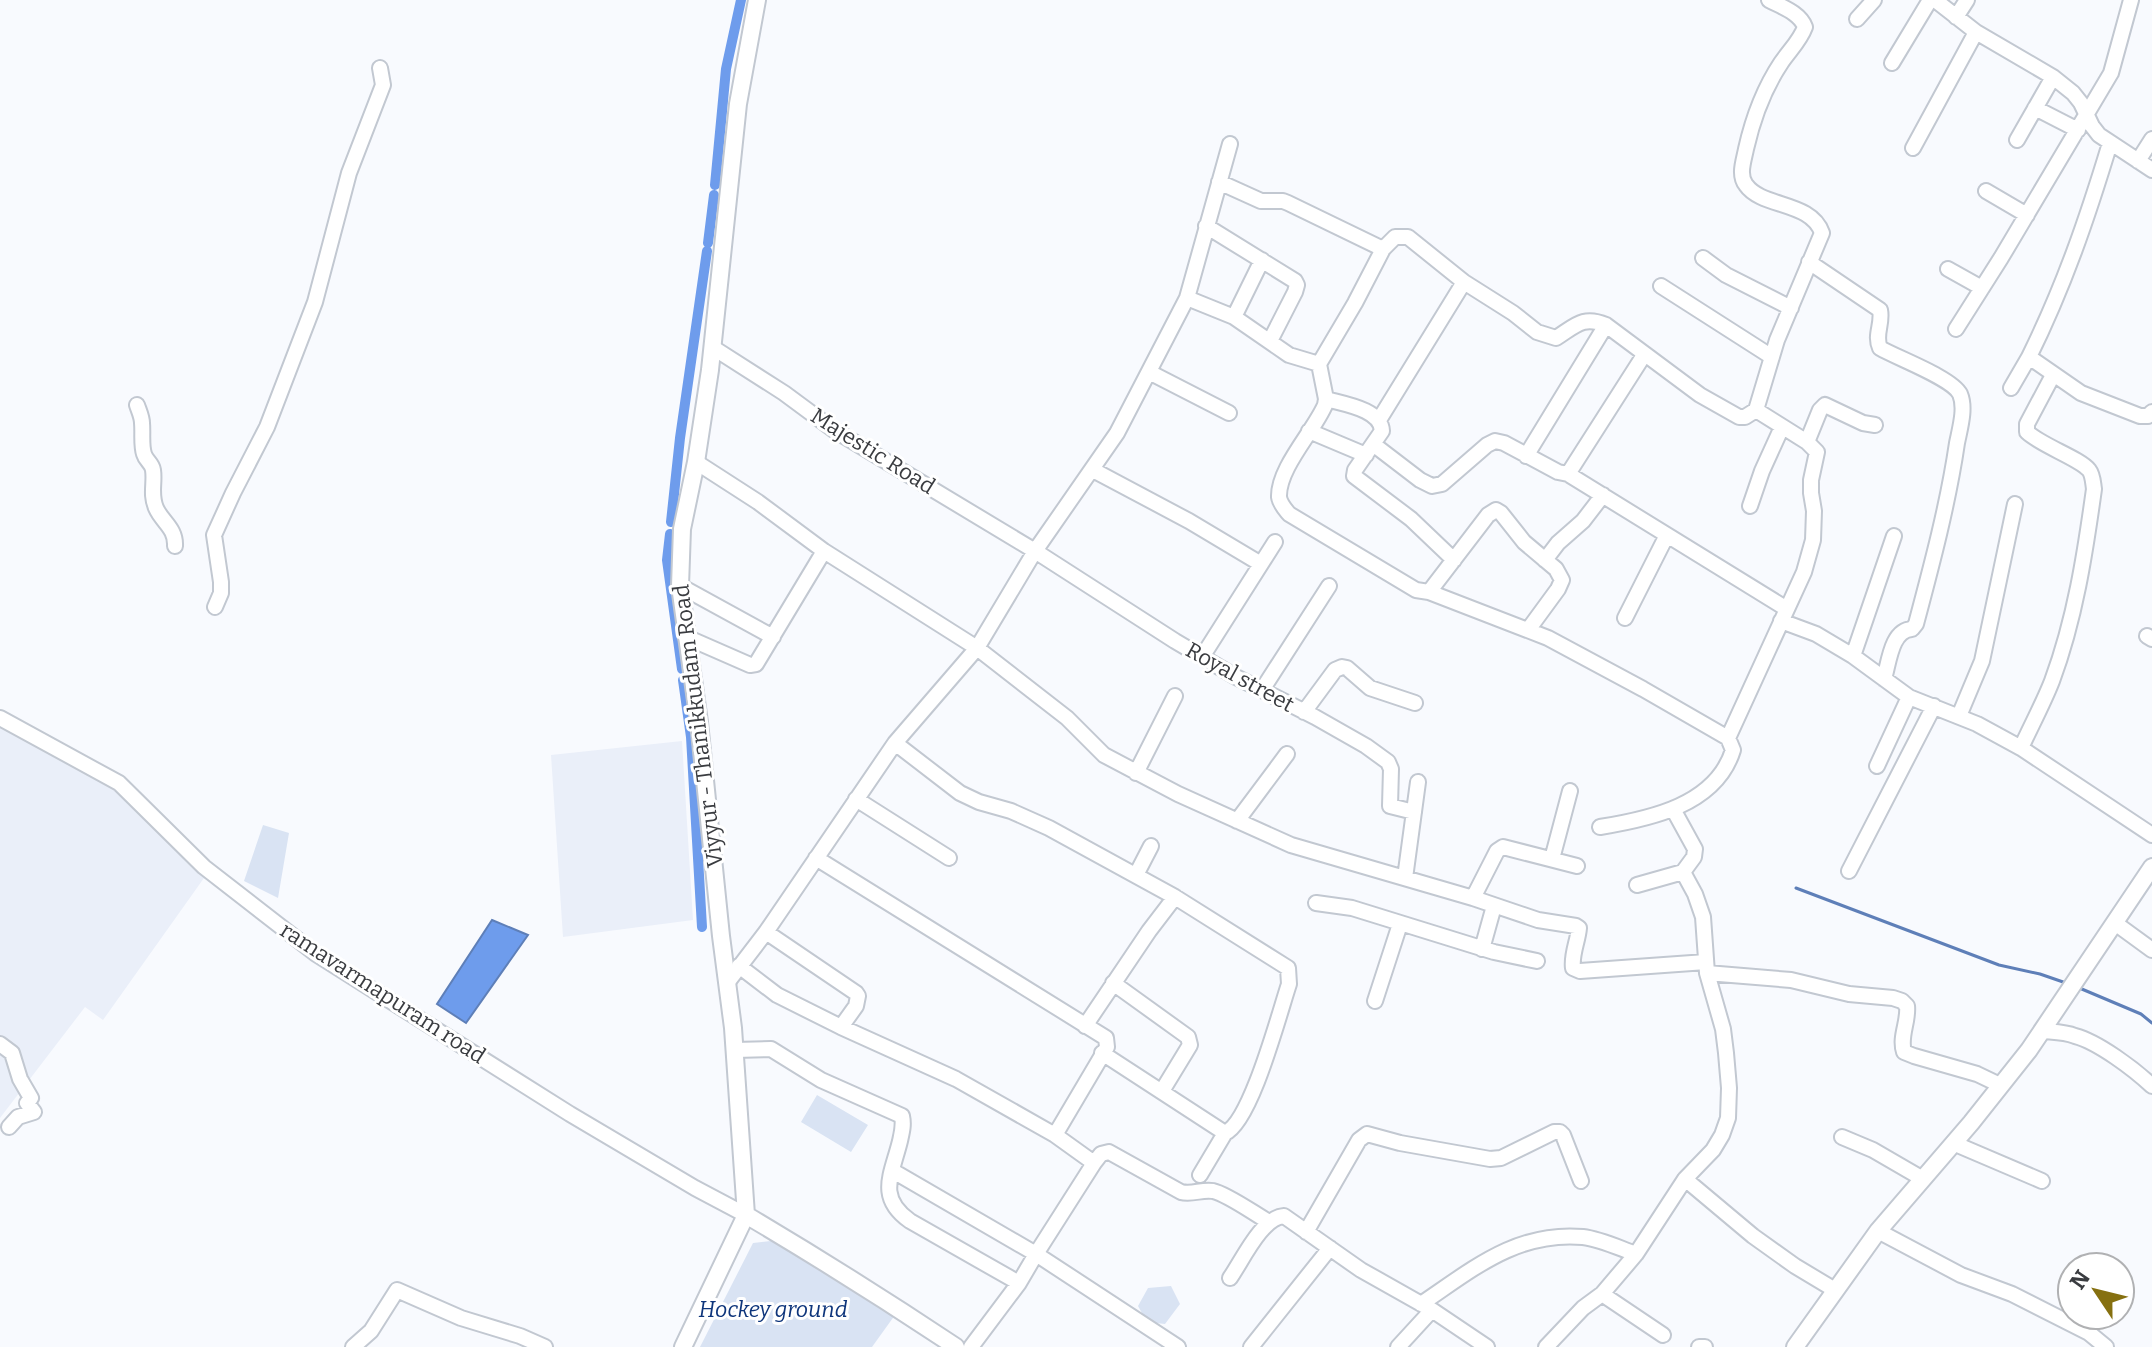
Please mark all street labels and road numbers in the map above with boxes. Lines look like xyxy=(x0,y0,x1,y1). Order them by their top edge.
street label: Majestic Road xyxy=(806,402,940,500)
street label: Viyyur - Thanikkudam Road xyxy=(667,583,729,869)
street label: Royal street xyxy=(1181,636,1299,718)
street label: ramavarmapuram road xyxy=(275,917,491,1069)

